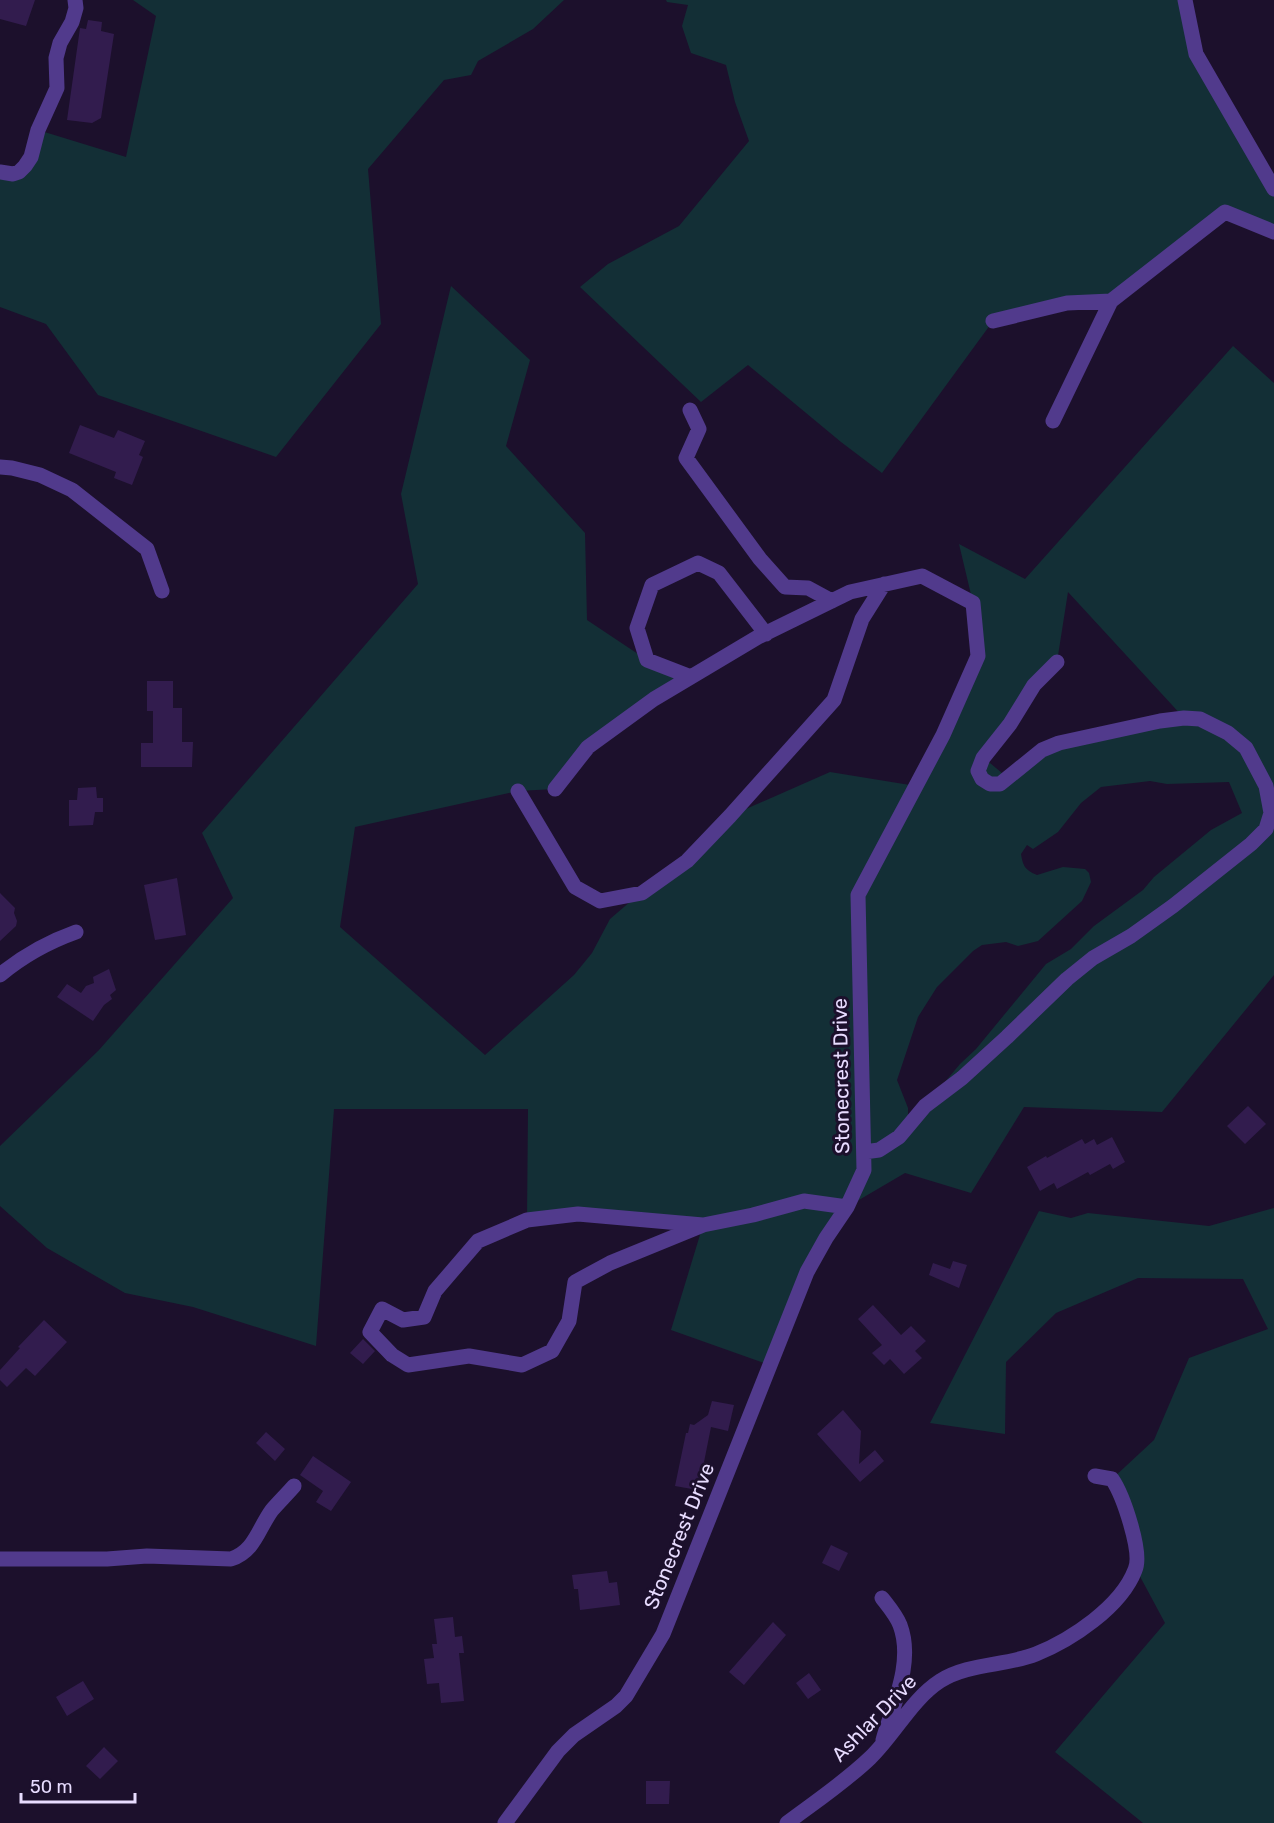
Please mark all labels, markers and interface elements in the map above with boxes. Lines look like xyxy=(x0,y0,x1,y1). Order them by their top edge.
street label: Stonecrest Drive xyxy=(828,998,854,1154)
street label: Stonecrest Drive xyxy=(639,1459,719,1613)
street label: Ashlar Drive xyxy=(827,1669,921,1767)
scale bar xyxy=(21,1766,135,1804)
text: 50 m xyxy=(30,1776,73,1798)

